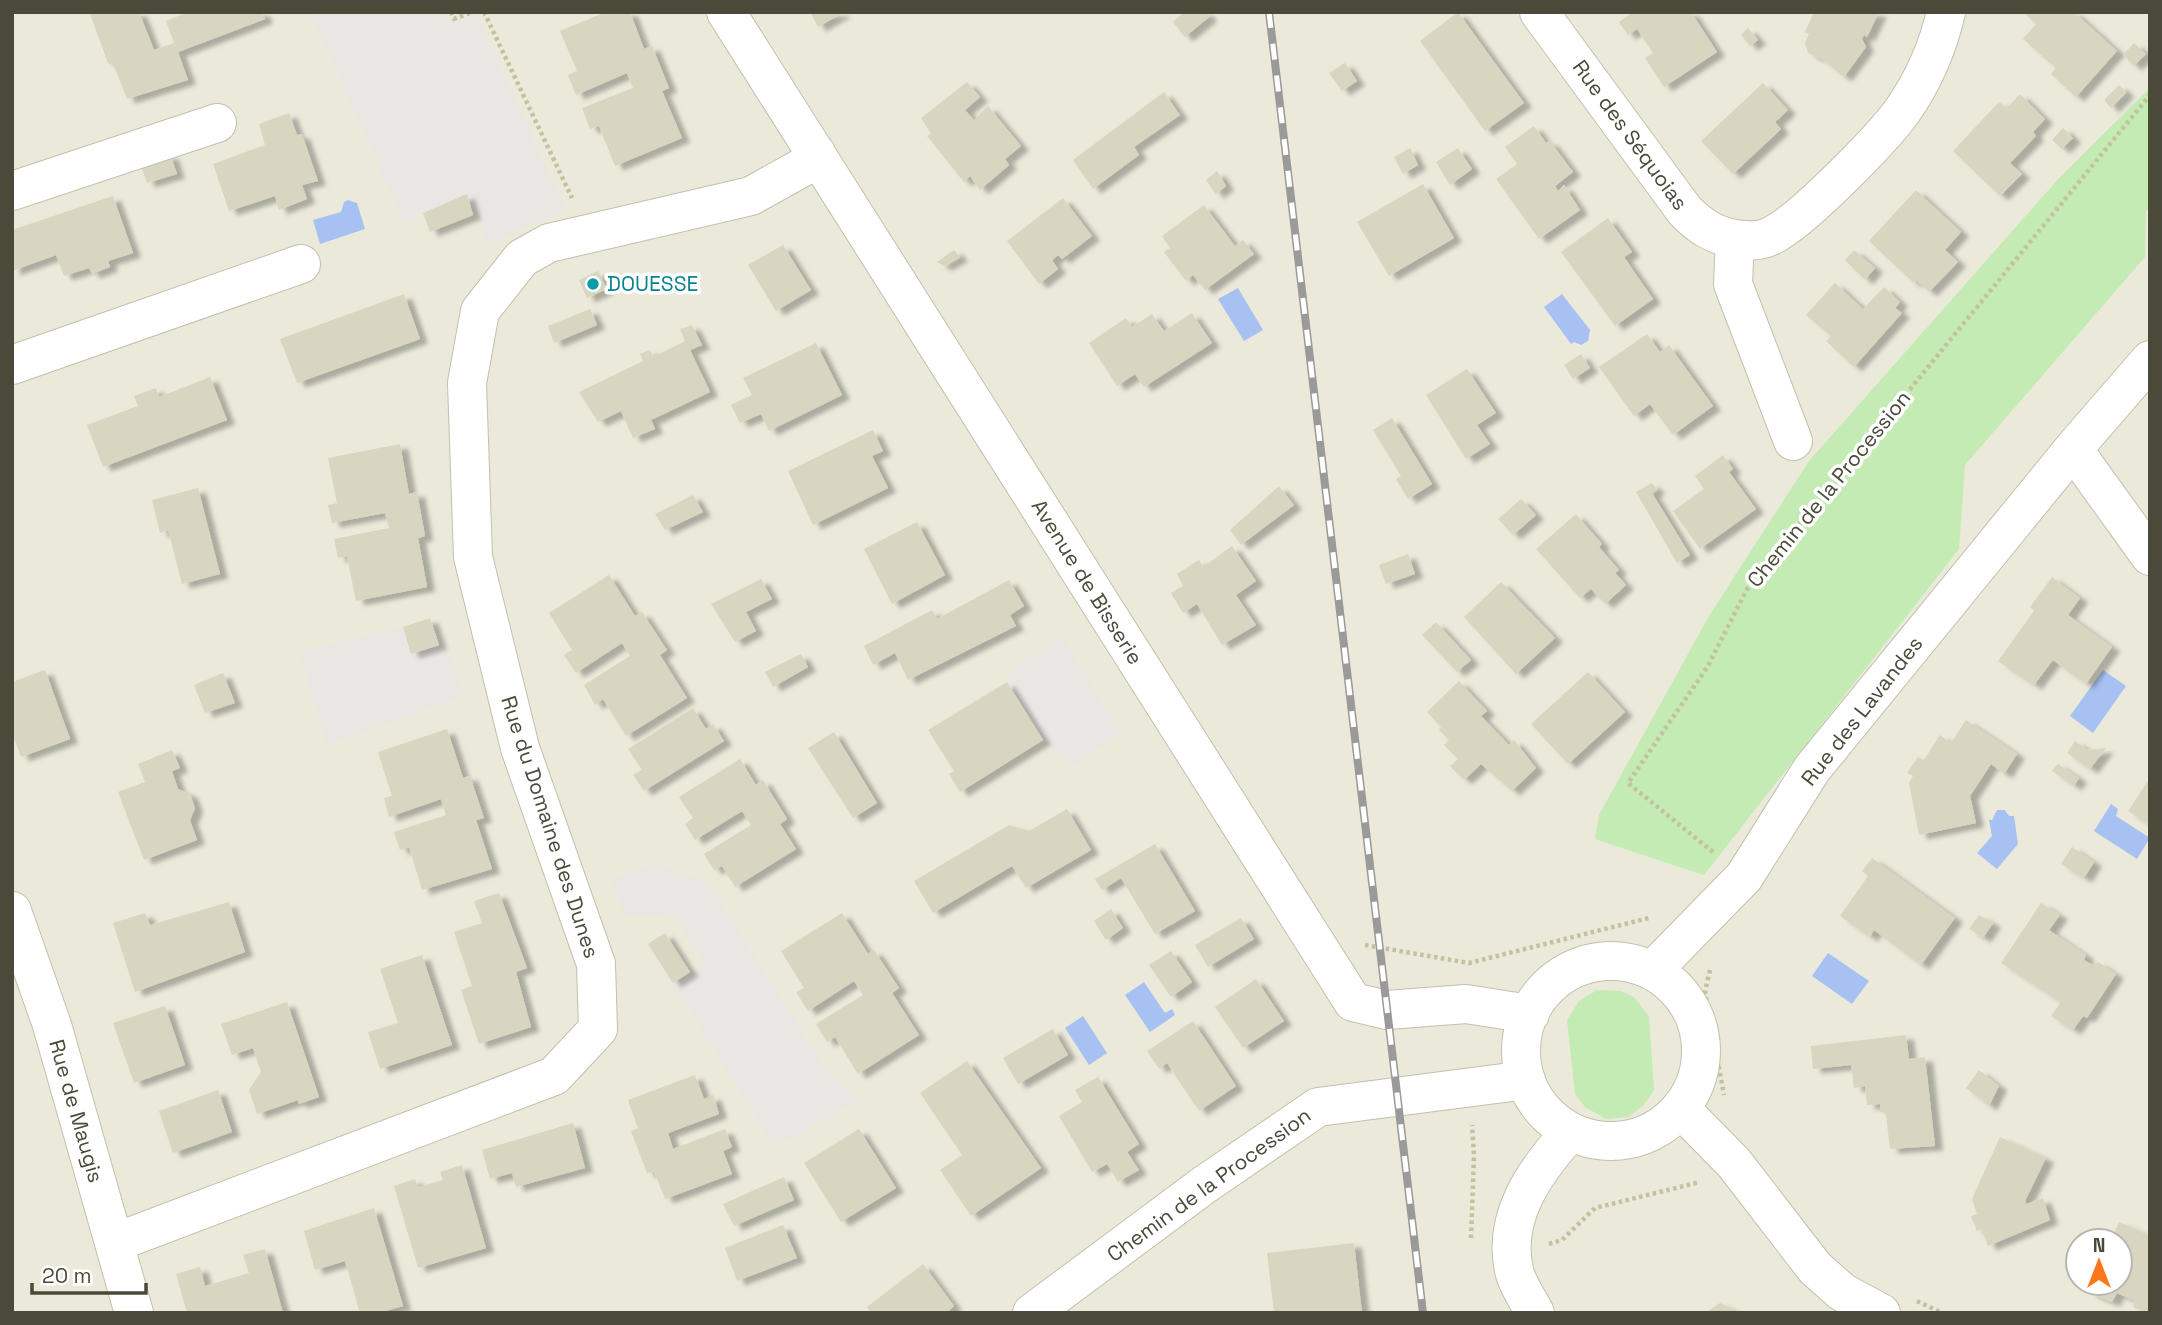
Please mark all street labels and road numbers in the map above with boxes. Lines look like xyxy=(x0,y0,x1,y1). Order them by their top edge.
street label: Rue des Séquoias xyxy=(1567,54,1694,215)
street label: Chemin de la Procession xyxy=(1741,385,1916,593)
street label: Avenue de Bisserie xyxy=(1026,494,1149,669)
street label: Rue des Lavandes xyxy=(1795,631,1928,791)
street label: Rue du Domaine des Dunes xyxy=(495,692,606,961)
street label: Rue de Maugis xyxy=(43,1036,110,1186)
street label: Chemin de la Procession xyxy=(1101,1102,1316,1268)

